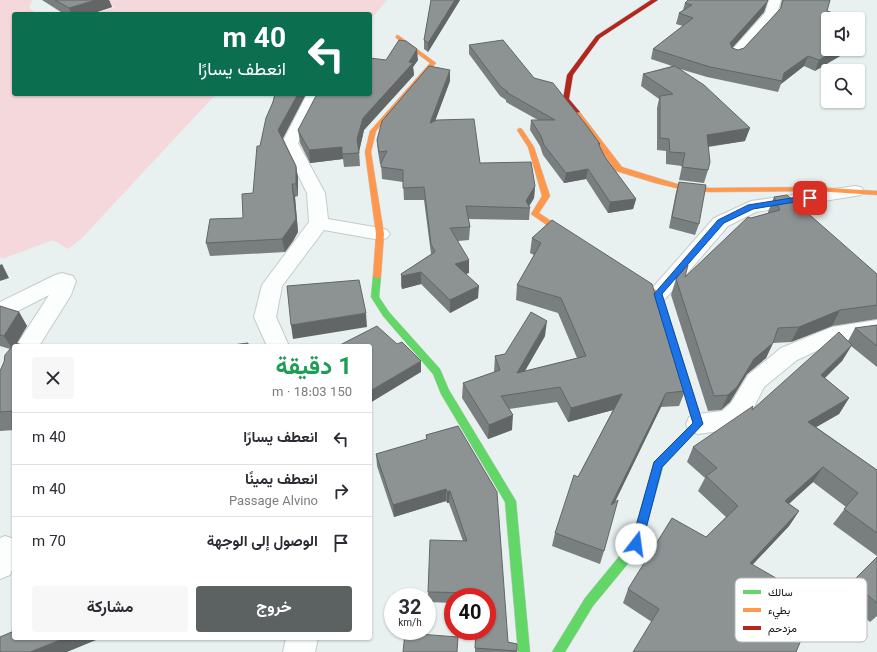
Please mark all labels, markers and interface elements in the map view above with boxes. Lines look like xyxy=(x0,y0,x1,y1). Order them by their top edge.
map controls xyxy=(821,12,865,108)
button: sound xyxy=(821,12,865,56)
text: 40 m xyxy=(223,18,286,62)
icon: left xyxy=(300,28,352,80)
text: انعطف يسارًا xyxy=(198,57,286,85)
button: search xyxy=(821,64,865,108)
pin xyxy=(793,181,827,215)
icon: arrive xyxy=(799,187,821,209)
text: 1 دقيقة xyxy=(276,349,352,387)
button: close xyxy=(32,357,74,399)
text: 150 m · 18:03 xyxy=(272,383,352,403)
text: 40 m xyxy=(32,427,66,450)
text: انعطف يسارًا xyxy=(243,427,318,450)
icon: left xyxy=(330,428,352,450)
text: انعطف يمينًا xyxy=(245,469,318,492)
text: 40 m xyxy=(32,479,66,502)
icon: right xyxy=(330,480,352,502)
text: Passage Alvino xyxy=(229,492,318,512)
position arrow xyxy=(615,523,657,565)
text: 70 m xyxy=(32,531,66,554)
text: الوصول إلى الوجهة xyxy=(207,531,318,554)
icon: arrive xyxy=(330,532,352,554)
legend xyxy=(735,578,867,642)
text: سالك xyxy=(768,585,793,602)
button: مشاركة xyxy=(32,586,188,632)
button: خروج xyxy=(196,586,352,632)
speed limit sign: 40 xyxy=(444,588,496,640)
text: 32 xyxy=(399,593,421,625)
text: بطيء xyxy=(768,603,790,620)
text: km/h xyxy=(398,616,422,631)
text: مزدحم xyxy=(768,621,797,638)

